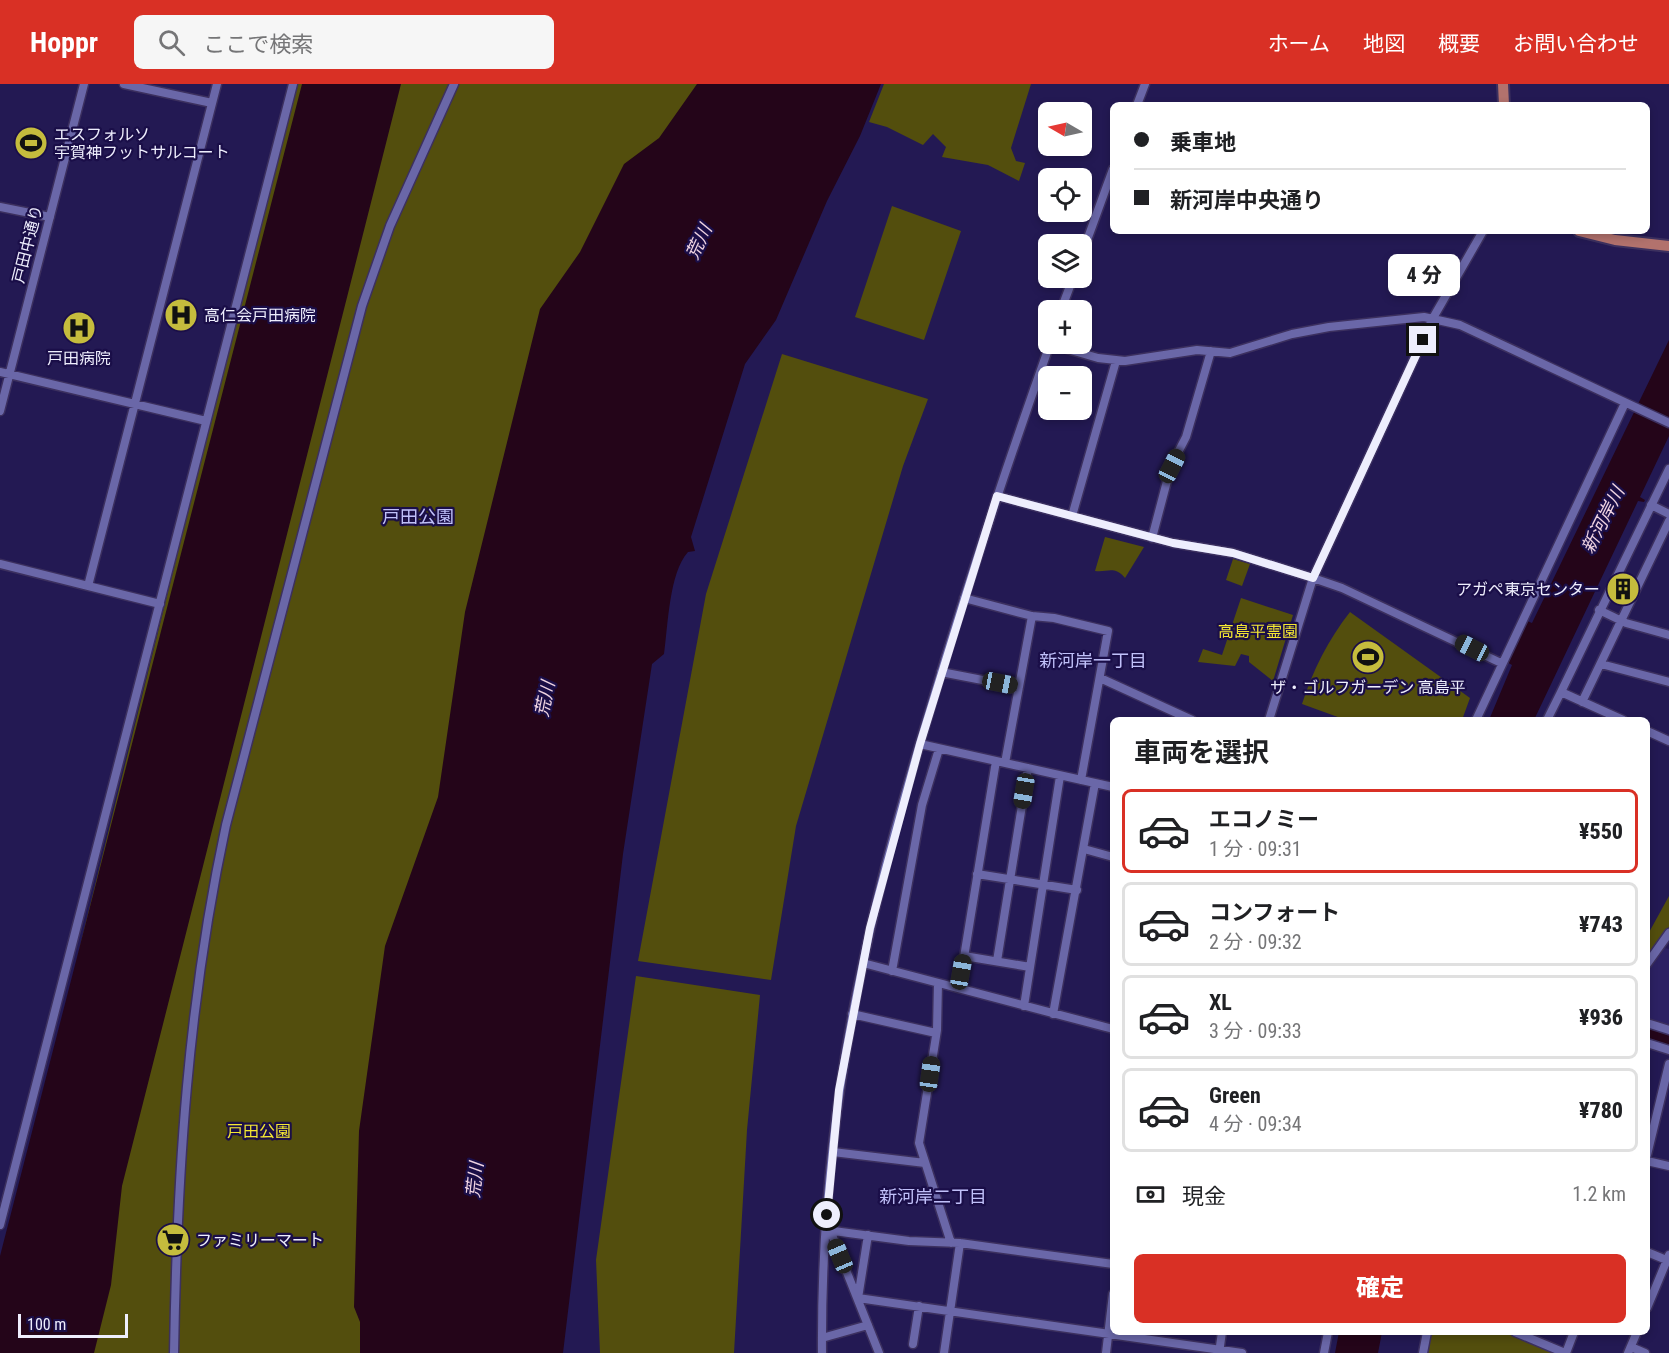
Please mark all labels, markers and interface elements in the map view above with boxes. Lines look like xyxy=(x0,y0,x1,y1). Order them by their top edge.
search box xyxy=(134,15,554,69)
text: Hoppr xyxy=(30,26,98,59)
icon: search xyxy=(155,26,188,59)
text: ここで検索 xyxy=(203,32,313,57)
text: ホーム xyxy=(1268,32,1330,56)
text: 地図 xyxy=(1363,32,1405,56)
text: 概要 xyxy=(1438,32,1480,56)
text: お問い合わせ xyxy=(1513,32,1639,56)
north arrow xyxy=(1038,102,1092,156)
map controls xyxy=(1038,102,1092,420)
sports icon: エスフォルソ 宇賀神フットサルコート xyxy=(13,125,49,161)
place label: エスフォルソ 宇賀神フットサルコート xyxy=(54,125,230,162)
text: 乗車地 xyxy=(1170,130,1236,155)
button: locate xyxy=(1038,168,1092,222)
text: 新河岸中央通り xyxy=(1170,188,1324,213)
street label: 戸田中通り xyxy=(9,203,46,285)
water label: 荒川 xyxy=(681,219,717,263)
button: layers xyxy=(1038,234,1092,288)
callout: 4 分 xyxy=(1387,253,1459,295)
text: 4 分 xyxy=(1407,263,1441,287)
hospital icon: 高仁会戸田病院 xyxy=(163,297,199,333)
button: + xyxy=(1038,300,1092,354)
place label: 高仁会戸田病院 xyxy=(204,306,316,325)
hospital icon: 戸田病院 xyxy=(61,310,97,346)
route end xyxy=(1409,326,1436,353)
place label: 戸田病院 xyxy=(47,349,111,368)
button: − xyxy=(1038,366,1092,420)
car xyxy=(1156,446,1188,486)
water label: 新河岸川 xyxy=(1577,481,1629,557)
district label: 戸田公園 xyxy=(382,506,454,527)
building icon: アガペ東京センター xyxy=(1605,571,1641,607)
place label: アガペ東京センター xyxy=(1456,580,1600,599)
park label: 高島平霊園 xyxy=(1218,622,1298,641)
car xyxy=(1452,632,1492,664)
sports icon: ザ・ゴルフガーデン 高島平 xyxy=(1350,639,1386,675)
district label: 新河岸一丁目 xyxy=(1039,650,1147,671)
car xyxy=(981,671,1019,695)
water label: 荒川 xyxy=(531,677,559,719)
place label: ザ・ゴルフガーデン 高島平 xyxy=(1270,678,1466,697)
text: 車両を選択 xyxy=(1134,737,1269,769)
car xyxy=(1012,772,1036,810)
icon: car xyxy=(1137,804,1191,858)
text: エコノミー xyxy=(1209,807,1319,832)
text: ¥550 xyxy=(1579,819,1623,844)
text: 1 分 · 09:31 xyxy=(1209,837,1302,861)
icon: car xyxy=(1137,897,1191,951)
text: コンフォート xyxy=(1209,900,1340,925)
text: ¥743 xyxy=(1579,912,1623,937)
text: 2 分 · 09:32 xyxy=(1209,930,1302,954)
car xyxy=(949,953,973,991)
icon: car xyxy=(1137,990,1191,1044)
text: XL xyxy=(1209,990,1232,1015)
text: ¥936 xyxy=(1579,1005,1623,1030)
text: 3 分 · 09:33 xyxy=(1209,1019,1302,1043)
car xyxy=(919,1055,941,1093)
icon: car xyxy=(1137,1083,1191,1137)
text: Green xyxy=(1209,1083,1261,1108)
text: ¥780 xyxy=(1579,1098,1623,1123)
text: 4 分 · 09:34 xyxy=(1209,1112,1302,1136)
park label: 戸田公園 xyxy=(227,1122,291,1141)
water label: 荒川 xyxy=(462,1159,487,1199)
icon: cash xyxy=(1134,1178,1167,1211)
text: 1.2 km xyxy=(1572,1182,1626,1206)
text: 現金 xyxy=(1182,1184,1226,1209)
district label: 新河岸二丁目 xyxy=(879,1186,987,1207)
route start xyxy=(813,1201,840,1228)
supermarket icon: ファミリーマート xyxy=(155,1222,191,1258)
place label: ファミリーマート xyxy=(196,1231,324,1250)
car xyxy=(825,1236,855,1276)
button: 確定 xyxy=(1134,1254,1626,1323)
scale bar xyxy=(18,1311,128,1338)
text: 100 m xyxy=(27,1315,66,1334)

